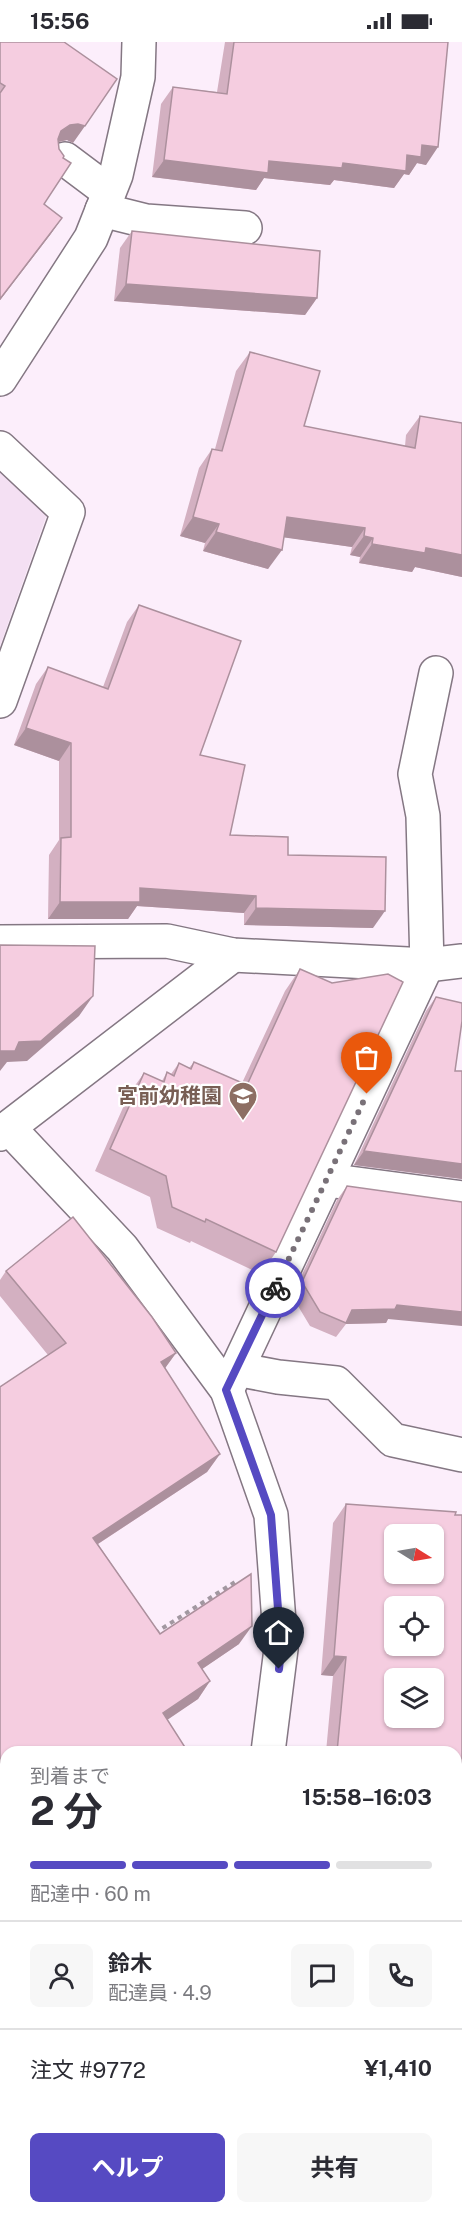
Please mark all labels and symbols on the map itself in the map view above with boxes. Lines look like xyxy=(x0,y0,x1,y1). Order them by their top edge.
pin xyxy=(341,1032,392,1094)
school or university icon: 宮前幼稚園 xyxy=(227,1080,259,1122)
place label: 宮前幼稚園 xyxy=(117,1083,222,1108)
courier xyxy=(245,1258,305,1318)
north arrow xyxy=(384,1524,444,1584)
pin xyxy=(253,1607,304,1669)

